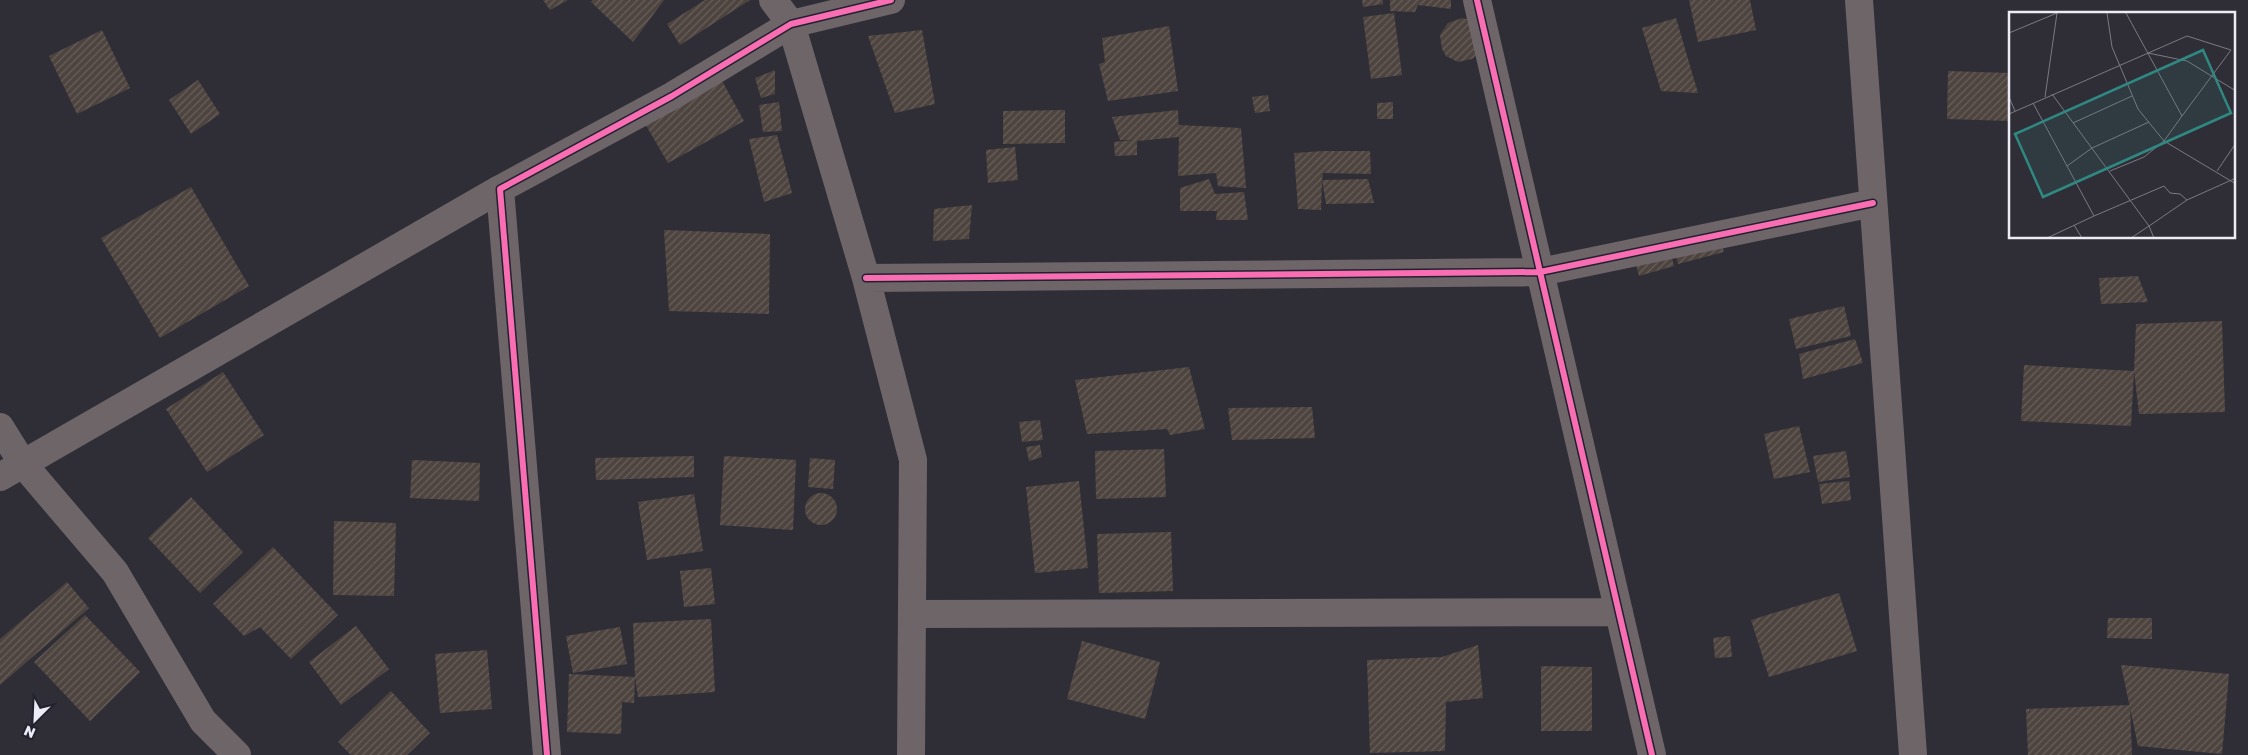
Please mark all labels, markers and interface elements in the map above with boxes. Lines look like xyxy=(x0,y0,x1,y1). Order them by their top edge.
inset map xyxy=(2009,12,2236,239)
north arrow xyxy=(10,695,60,745)
text: N xyxy=(21,722,38,742)

